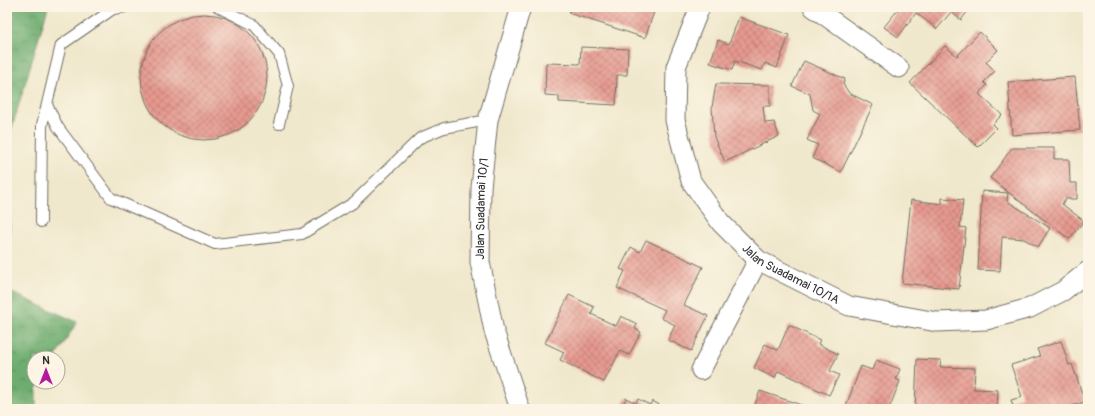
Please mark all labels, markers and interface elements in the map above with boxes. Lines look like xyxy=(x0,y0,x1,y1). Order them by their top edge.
street label: Jalan Suadamai 10/1 xyxy=(473,157,492,260)
street label: Jalan Suadamai 10/1A xyxy=(739,241,842,307)
north arrow xyxy=(26,350,66,390)
text: N xyxy=(42,354,50,367)

